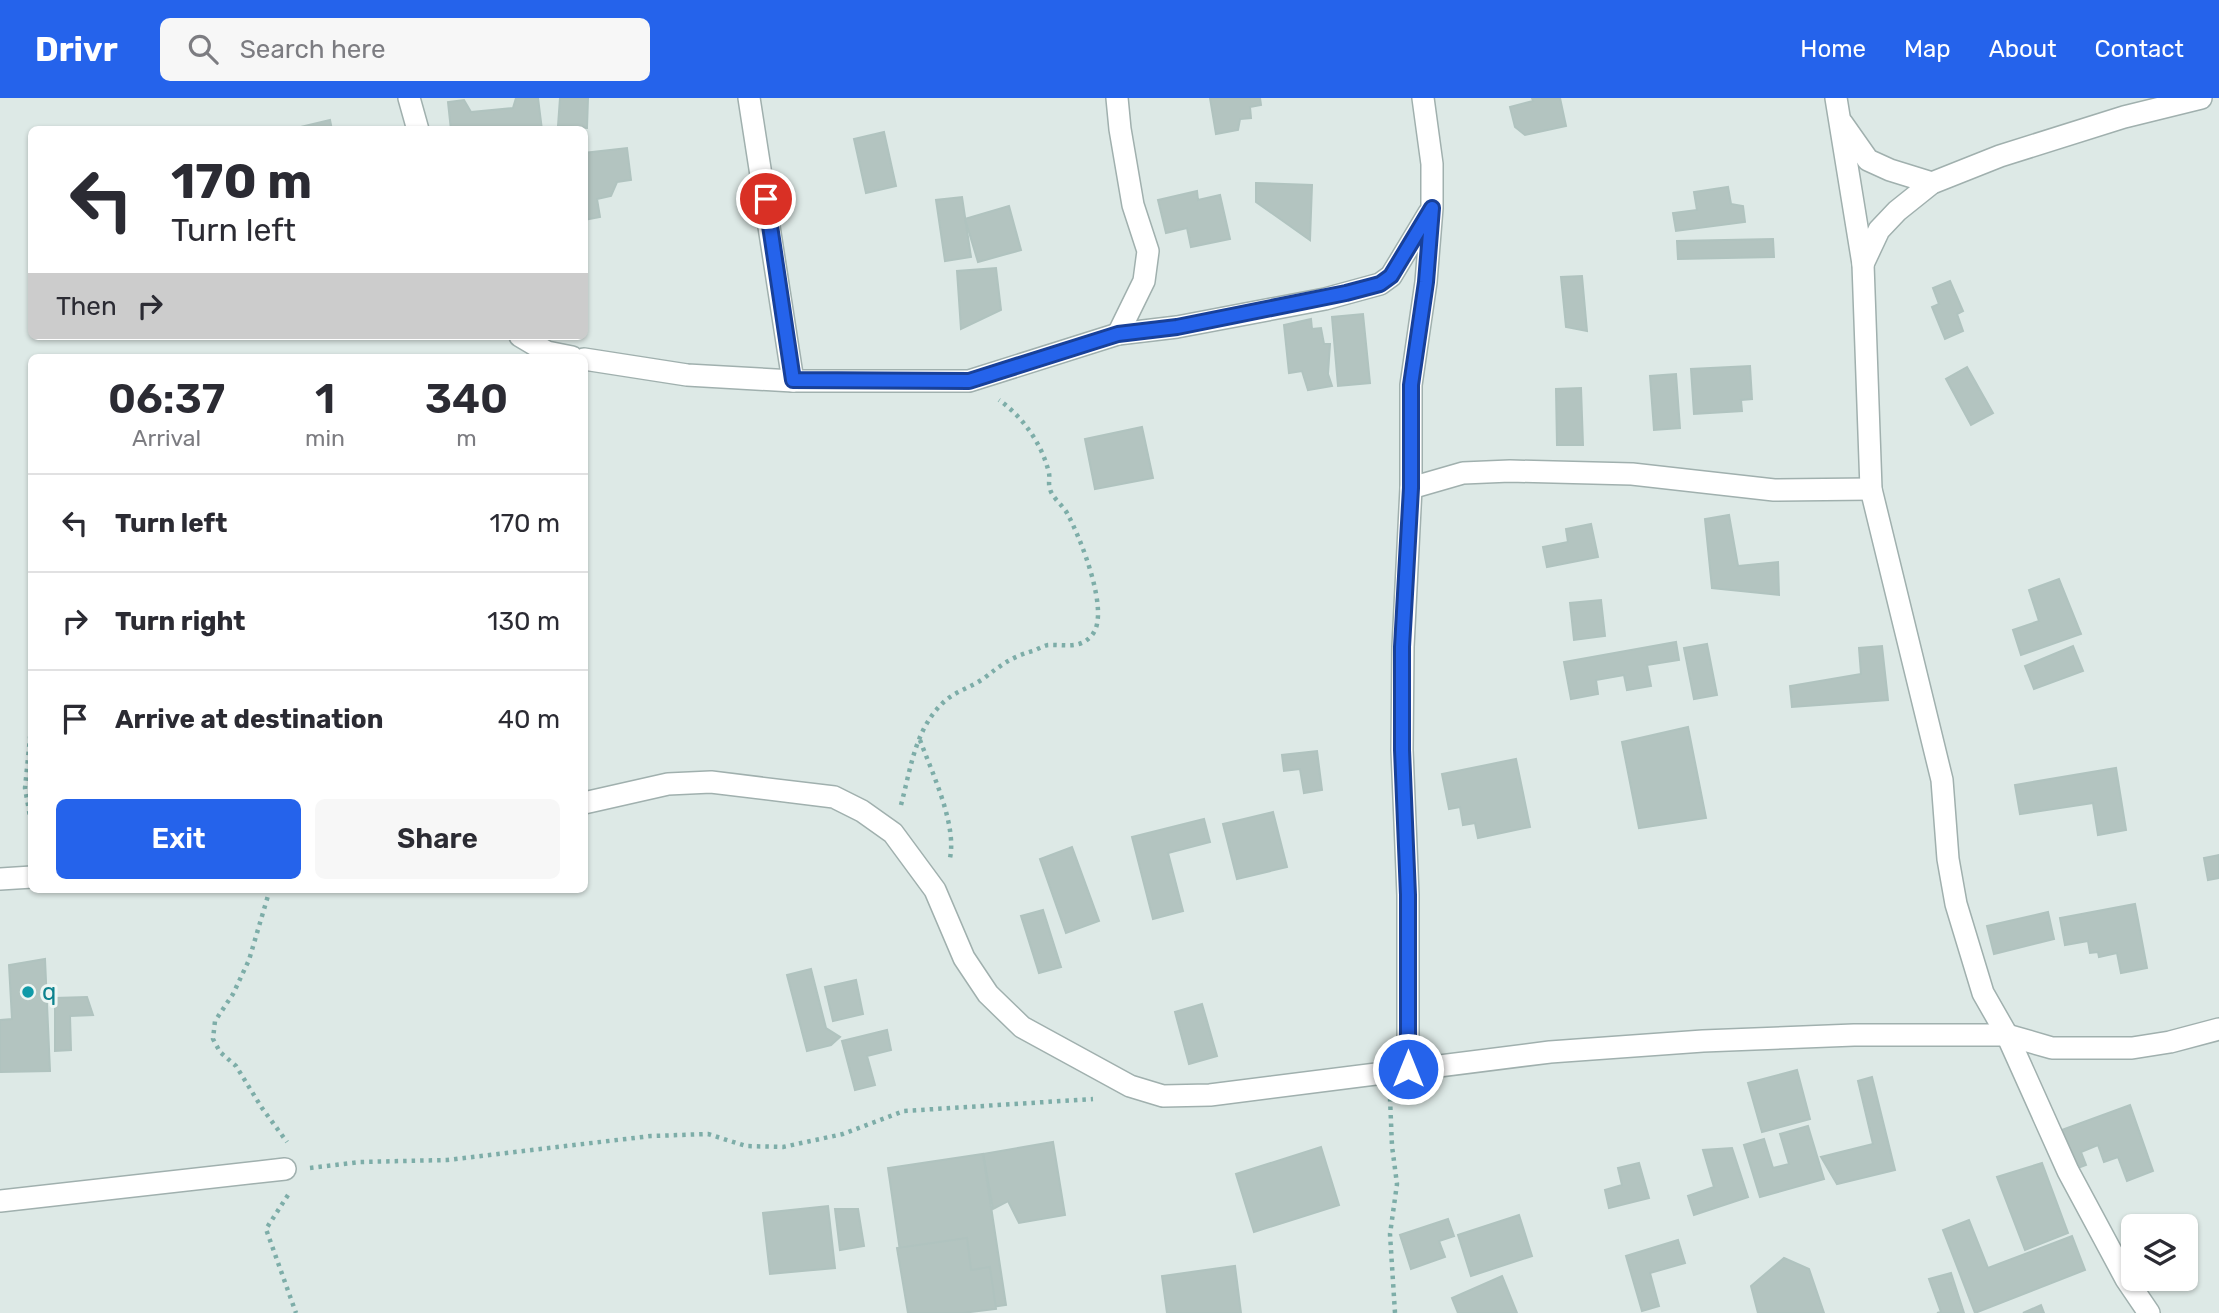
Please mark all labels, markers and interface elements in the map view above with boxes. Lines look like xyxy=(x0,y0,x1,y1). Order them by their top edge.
search box xyxy=(160,18,650,81)
text: Drivr xyxy=(35,30,118,69)
icon: search xyxy=(184,30,222,68)
text: Search here xyxy=(240,34,386,65)
text: Home xyxy=(1800,35,1866,63)
text: Map xyxy=(1904,35,1951,63)
text: About xyxy=(1989,35,2057,63)
text: Contact xyxy=(2095,35,2184,63)
text: 170 m xyxy=(171,152,312,210)
icon: left xyxy=(56,154,147,245)
pin xyxy=(736,169,796,229)
icon: arrive xyxy=(747,180,785,218)
text: Turn left xyxy=(171,211,296,249)
icon: right xyxy=(131,287,169,325)
text: Then xyxy=(56,291,117,322)
text: 06:37 xyxy=(108,374,225,424)
text: 1 xyxy=(315,374,335,424)
text: 340 xyxy=(425,374,508,424)
text: Arrival xyxy=(132,424,201,452)
text: min xyxy=(305,424,345,452)
text: m xyxy=(456,424,477,452)
icon: left xyxy=(56,504,94,542)
text: Turn left xyxy=(115,508,227,539)
text: 170 m xyxy=(490,508,560,539)
icon: right xyxy=(56,602,94,640)
text: Turn right xyxy=(115,606,245,637)
text: 130 m xyxy=(487,606,560,637)
icon: arrive xyxy=(56,700,94,738)
text: Arrive at destination xyxy=(115,704,383,735)
text: 40 m xyxy=(498,704,560,735)
button: Exit xyxy=(56,799,301,879)
button: Share xyxy=(315,799,560,879)
place label: q xyxy=(42,978,56,1006)
marker: q xyxy=(20,984,36,1000)
position arrow xyxy=(1371,1032,1445,1106)
map controls xyxy=(2121,1214,2198,1291)
button: layers xyxy=(2121,1214,2198,1291)

